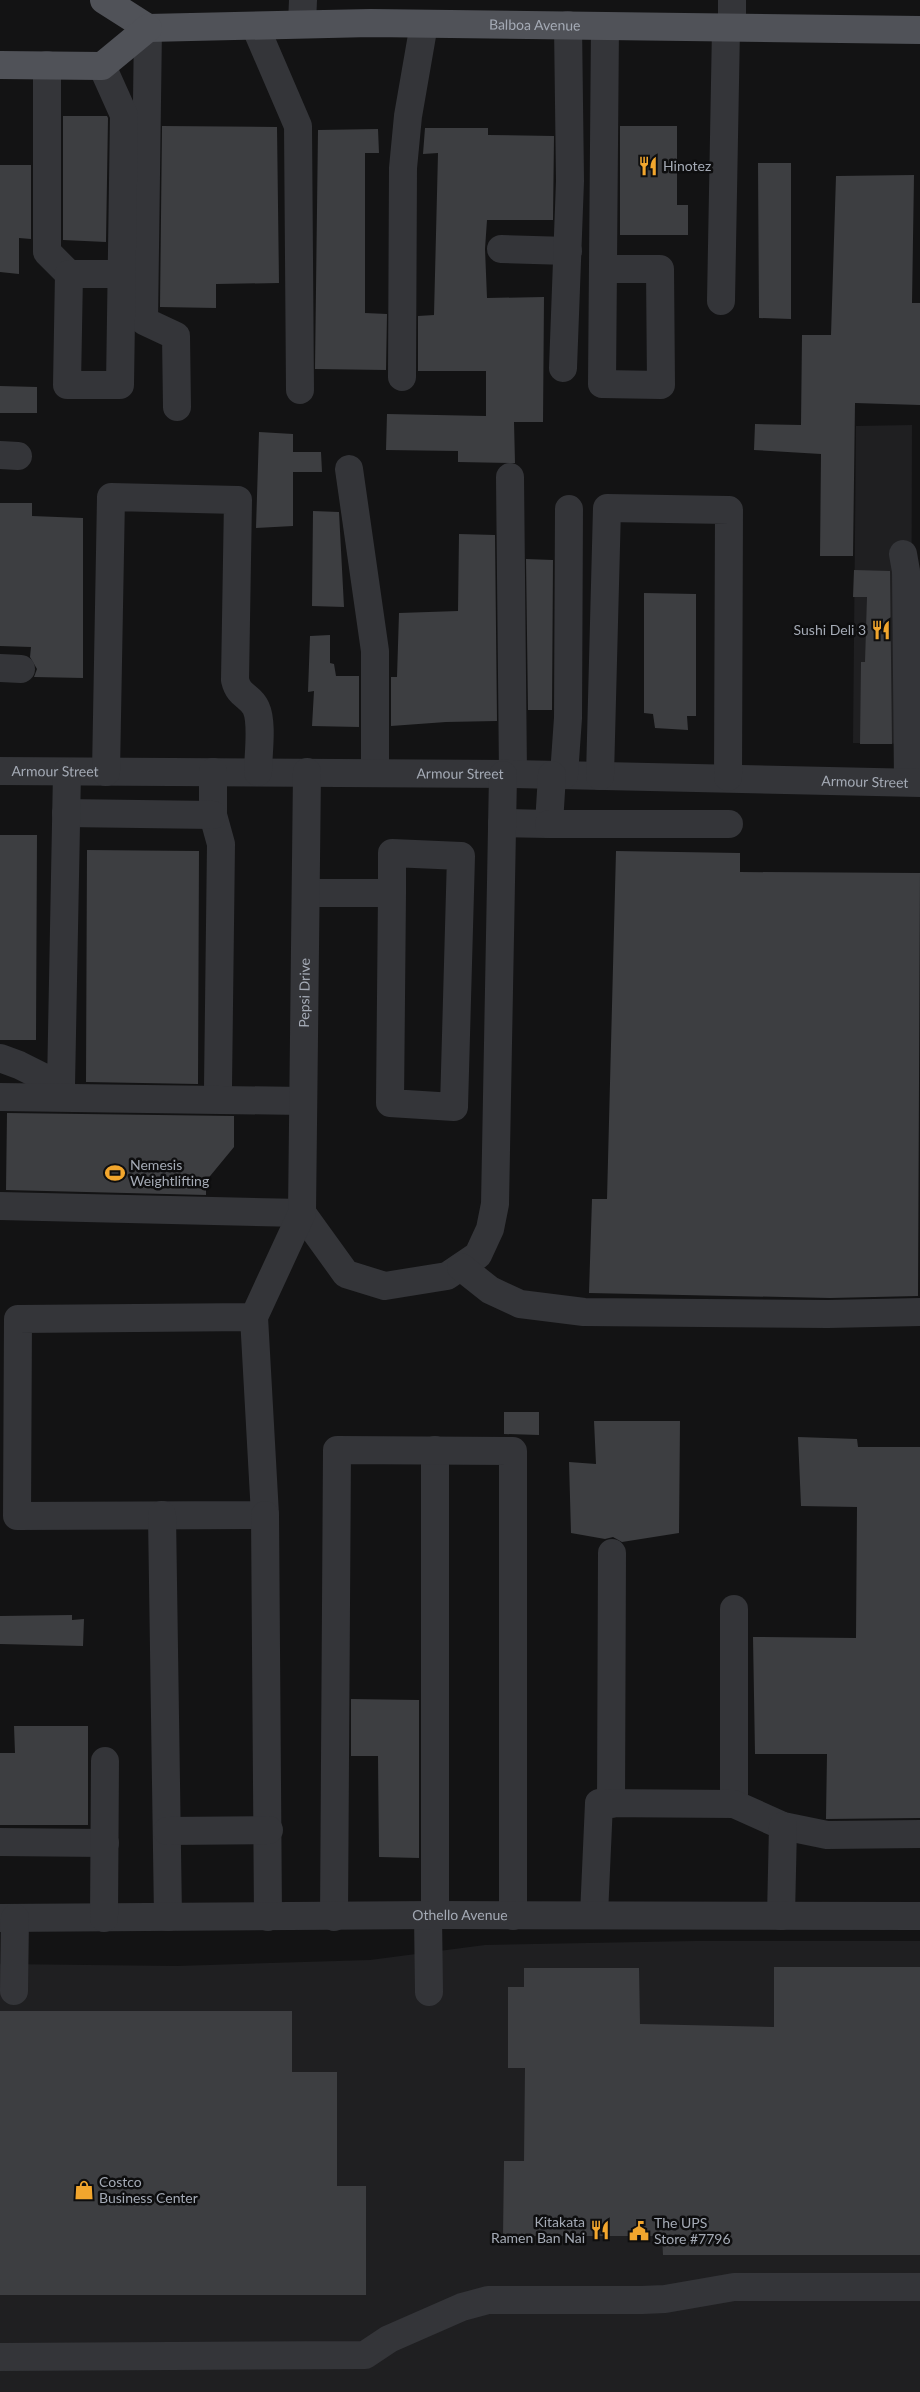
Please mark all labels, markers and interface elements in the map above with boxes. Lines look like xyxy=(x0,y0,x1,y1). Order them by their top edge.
street label: Balboa Avenue xyxy=(489,16,581,34)
restaurant icon: Hinotez xyxy=(637,155,659,177)
place label: Hinotez xyxy=(663,157,711,174)
restaurant icon: Sushi Deli 3 xyxy=(870,619,892,641)
place label: Sushi Deli 3 xyxy=(794,621,866,638)
street label: Armour Street xyxy=(11,762,99,780)
street label: Armour Street xyxy=(416,764,504,782)
street label: Armour Street xyxy=(821,772,909,791)
street label: Pepsi Drive xyxy=(295,958,313,1028)
place label: Nemesis Weightlifting xyxy=(130,1156,209,1189)
sports icon: Nemesis Weightlifting xyxy=(104,1162,126,1184)
street label: Othello Avenue xyxy=(412,1906,508,1923)
place label: Costco Business Center xyxy=(99,2173,198,2206)
shop icon: Costco Business Center xyxy=(73,2179,95,2201)
place label: Kitakata Ramen Ban Nai xyxy=(491,2213,585,2246)
place label: The UPS Store #7796 xyxy=(654,2214,731,2247)
restaurant icon: Kitakata Ramen Ban Nai xyxy=(589,2219,611,2241)
public building icon: The UPS Store #7796 xyxy=(628,2220,650,2242)

